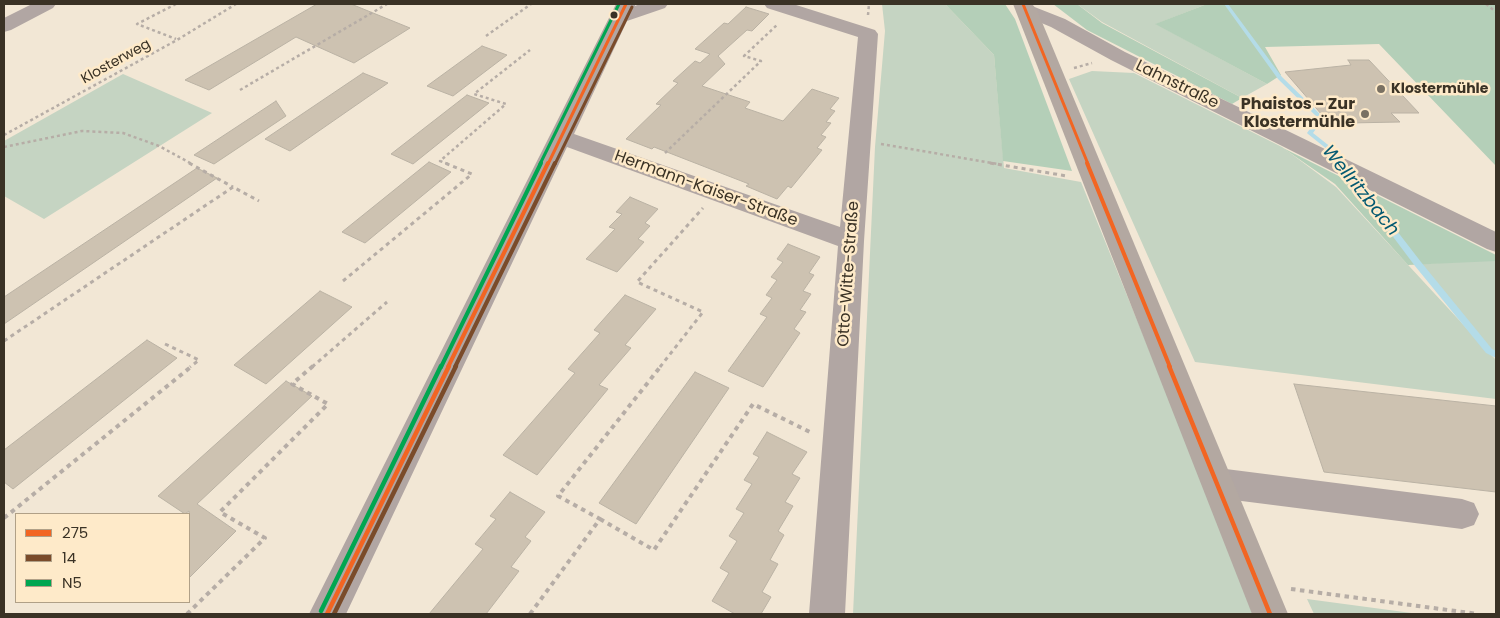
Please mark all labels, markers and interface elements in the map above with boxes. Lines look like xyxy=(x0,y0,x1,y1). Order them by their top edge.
unlabelled marker xyxy=(609,10,619,20)
street label: Klosterweg xyxy=(78,36,154,88)
street label: Lahnstraße xyxy=(1132,57,1222,113)
place label: Klostermühle xyxy=(1391,81,1488,97)
marker: Klostermühle xyxy=(1375,83,1387,95)
place label: Phaistos - Zur Klostermühle xyxy=(1241,95,1355,133)
marker: Phaistos - Zur Klostermühle xyxy=(1359,108,1371,120)
water label: Wellritzbach xyxy=(1317,141,1403,241)
street label: Hermann-Kaiser-Straße xyxy=(612,147,800,231)
street label: Otto-Witte-Straße xyxy=(834,200,864,348)
legend xyxy=(15,513,190,603)
text: 275 xyxy=(62,522,88,543)
text: 14 xyxy=(62,547,76,568)
text: N5 xyxy=(62,572,82,593)

